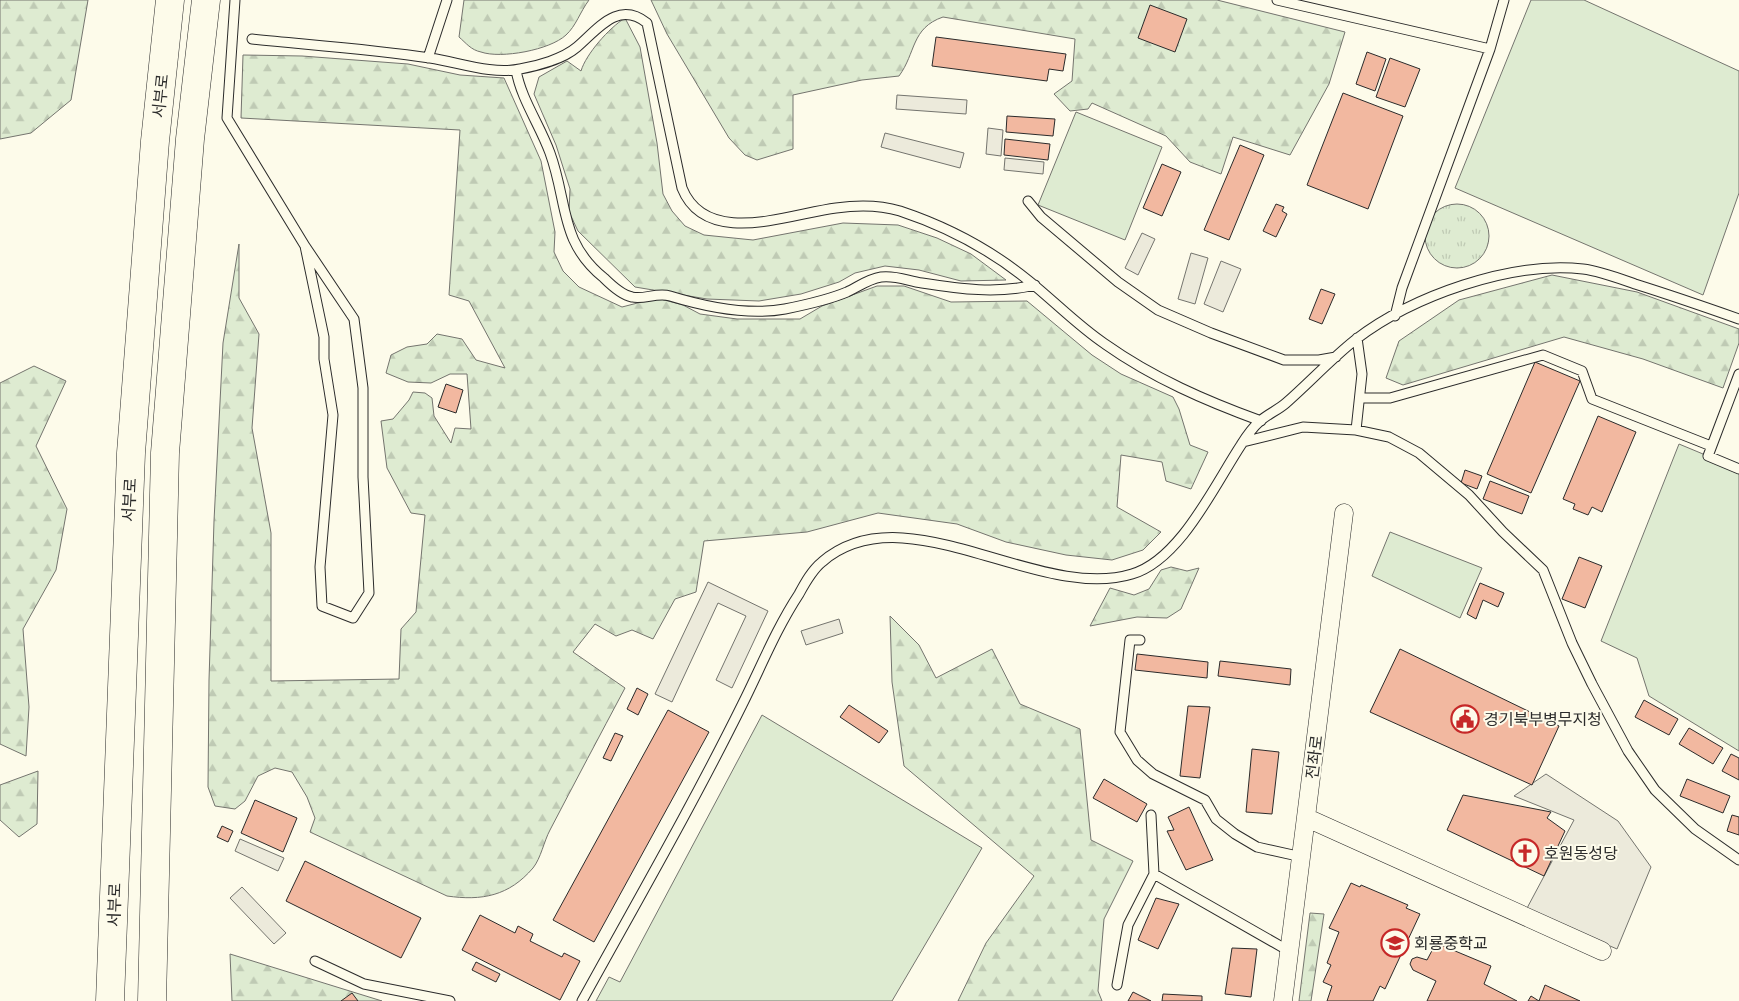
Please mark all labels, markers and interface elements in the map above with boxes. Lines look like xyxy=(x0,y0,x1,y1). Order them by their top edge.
street label: 서부로 xyxy=(150,73,173,119)
street label: 서부로 xyxy=(120,477,141,523)
public building icon: 경기북부병무지청 xyxy=(1450,704,1480,734)
place label: 경기북부병무지청 xyxy=(1484,711,1602,730)
street label: 전좌로 xyxy=(1303,734,1328,780)
church icon: 호원동성당 xyxy=(1510,838,1540,868)
place label: 호원동성당 xyxy=(1544,845,1618,864)
street label: 서부로 xyxy=(105,882,126,927)
school or university icon: 회룡중학교 xyxy=(1380,928,1410,958)
place label: 회룡중학교 xyxy=(1414,935,1488,954)

